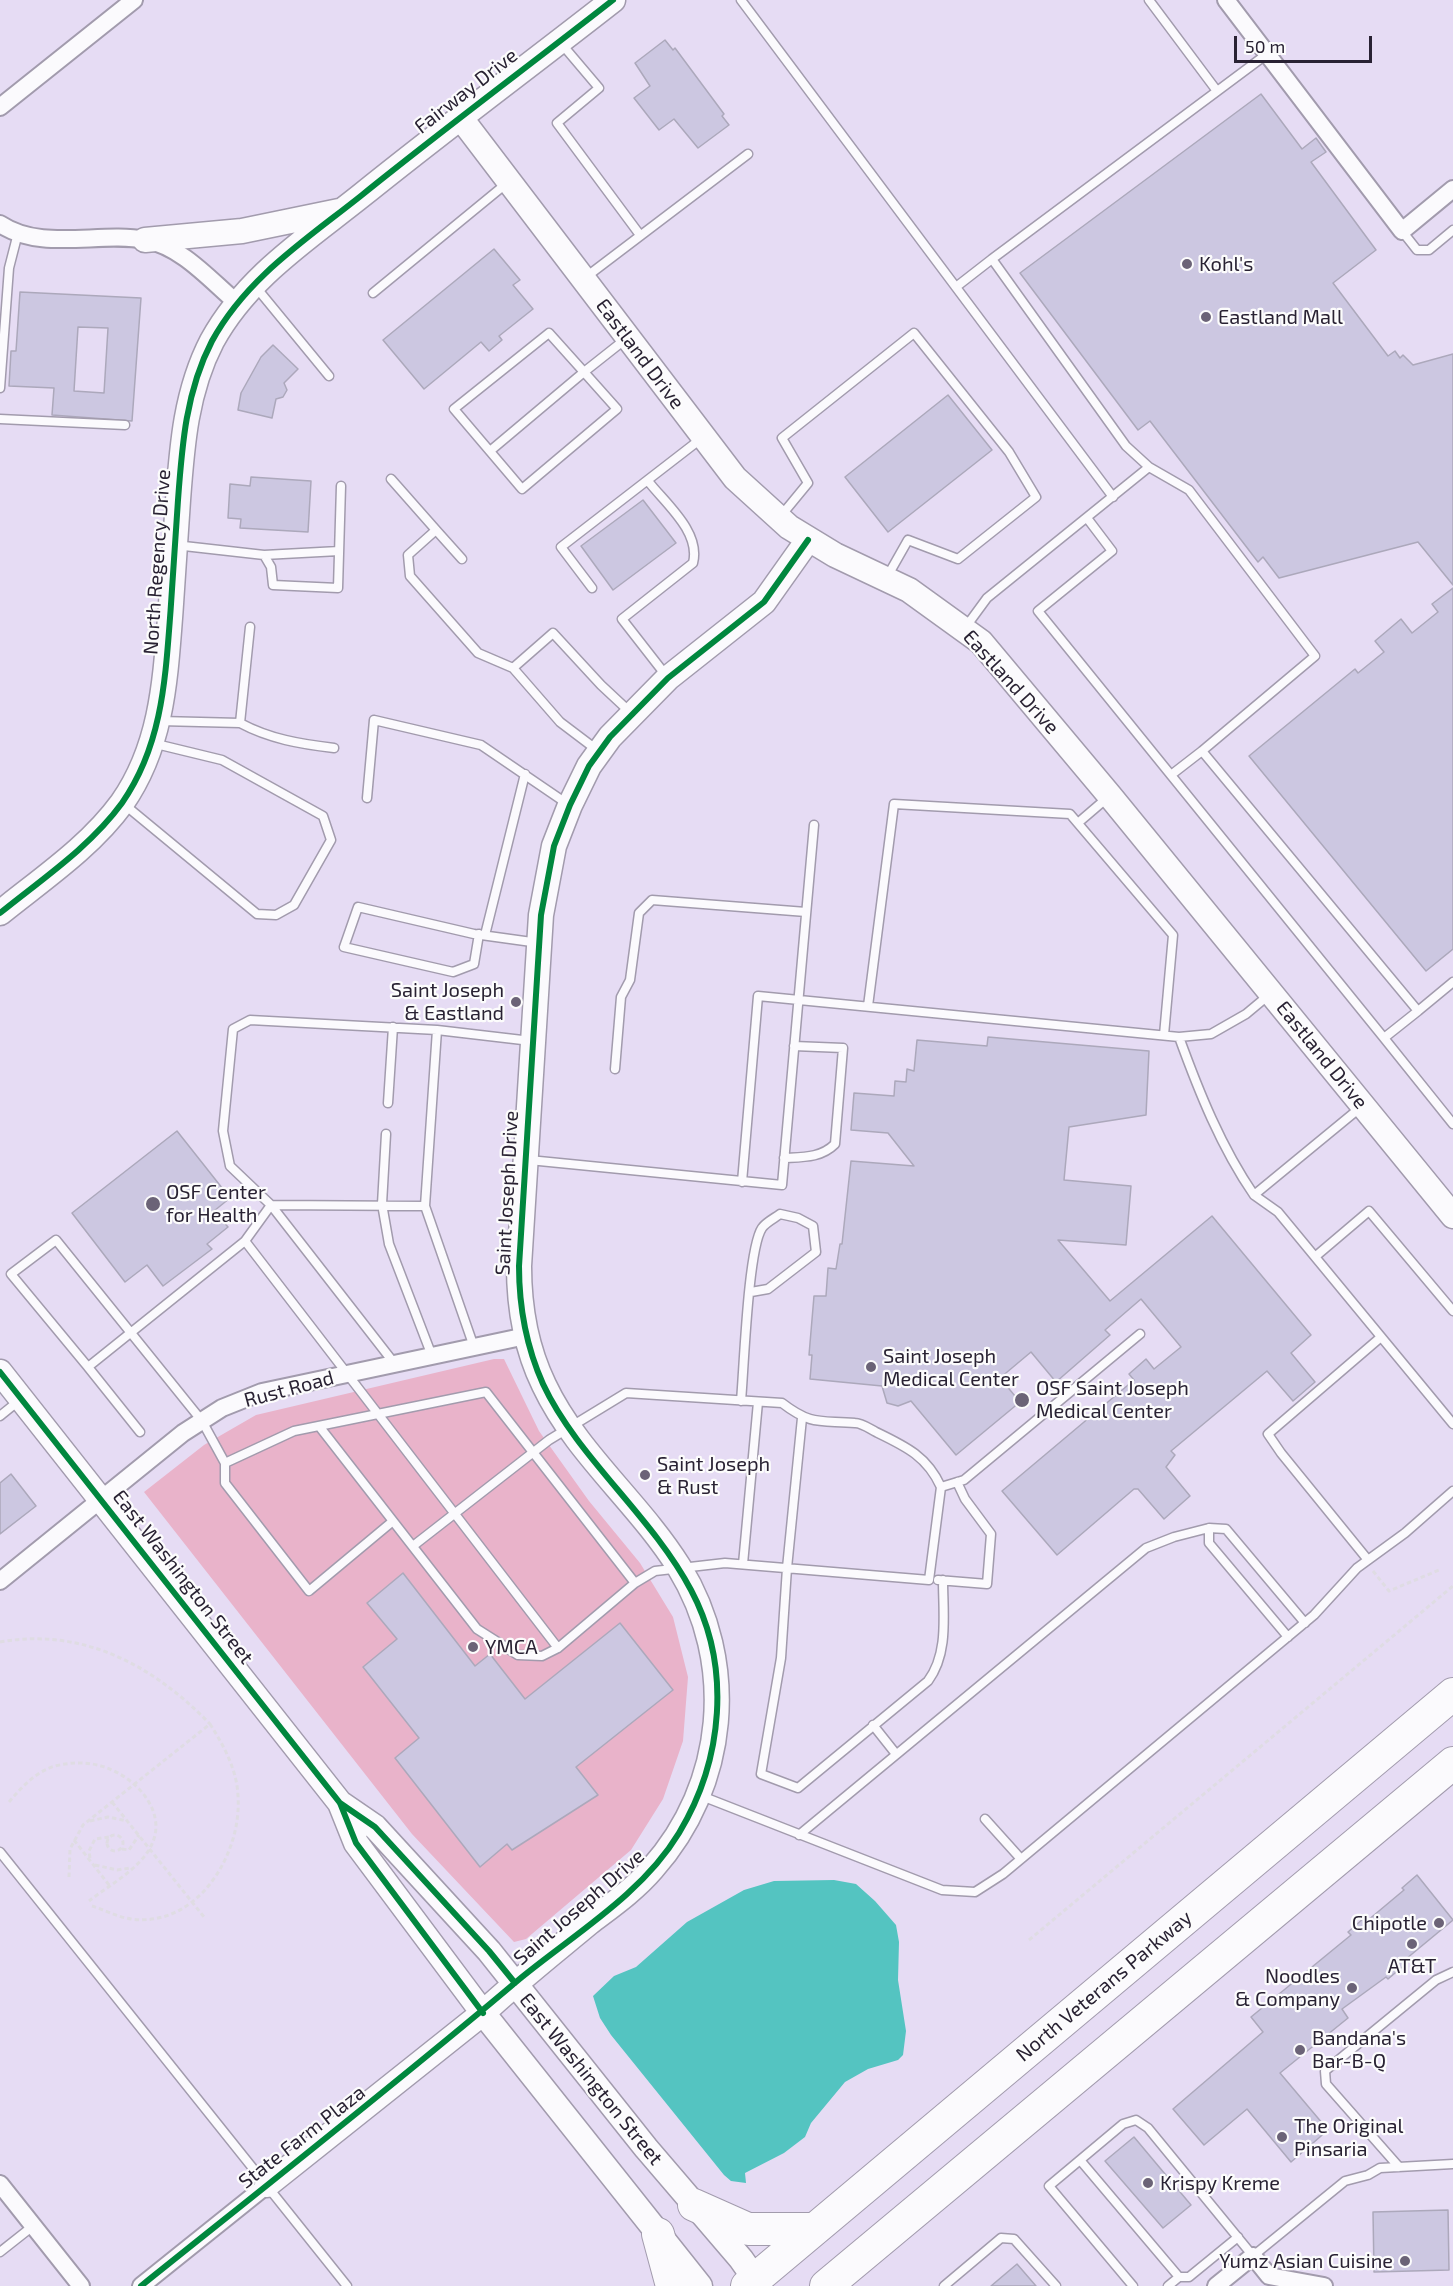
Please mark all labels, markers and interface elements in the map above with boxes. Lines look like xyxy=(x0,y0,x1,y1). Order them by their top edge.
scale bar xyxy=(1237,24,1375,62)
text: 50 m xyxy=(1245,35,1285,57)
street label: Fairway Drive xyxy=(410,43,522,139)
place label: Kohl's xyxy=(1199,252,1253,276)
marker: Kohl's xyxy=(1180,257,1194,271)
street label: Eastland Drive xyxy=(591,294,689,414)
place label: Eastland Mall xyxy=(1218,305,1343,329)
marker: Eastland Mall xyxy=(1199,310,1213,324)
street label: North Regency Drive xyxy=(139,468,175,656)
street label: Eastland Drive xyxy=(958,625,1064,739)
place label: Saint Joseph & Eastland xyxy=(391,978,504,1025)
marker: Saint Joseph & Eastland xyxy=(509,995,523,1009)
street label: Eastland Drive xyxy=(1271,996,1373,1114)
street label: Saint Joseph Drive xyxy=(491,1110,523,1276)
place label: OSF Center for Health xyxy=(166,1180,266,1227)
marker: OSF Center for Health xyxy=(144,1195,162,1213)
place label: Saint Joseph Medical Center xyxy=(883,1344,1019,1391)
marker: Saint Joseph Medical Center xyxy=(864,1360,878,1374)
street label: Rust Road xyxy=(241,1365,337,1413)
place label: OSF Saint Joseph Medical Center xyxy=(1036,1376,1189,1423)
marker: OSF Saint Joseph Medical Center xyxy=(1013,1391,1031,1409)
place label: Saint Joseph & Rust xyxy=(657,1452,770,1499)
marker: Saint Joseph & Rust xyxy=(638,1468,652,1482)
street label: East Washington Street xyxy=(108,1485,258,1669)
place label: YMCA xyxy=(485,1635,538,1659)
marker: YMCA xyxy=(466,1640,480,1654)
street label: Saint Joseph Drive xyxy=(509,1844,649,1970)
street label: North Veterans Parkway xyxy=(1011,1906,1197,2066)
place label: Chipotle xyxy=(1352,1911,1427,1935)
marker: Chipotle xyxy=(1432,1916,1446,1930)
marker: AT&T xyxy=(1405,1937,1419,1951)
place label: AT&T xyxy=(1388,1954,1436,1978)
place label: Noodles & Company xyxy=(1235,1964,1340,2011)
marker: Noodles & Company xyxy=(1345,1981,1359,1995)
street label: East Washington Street xyxy=(514,1988,668,2170)
place label: Bandana's Bar-B-Q xyxy=(1312,2026,1406,2073)
marker: Bandana's Bar-B-Q xyxy=(1293,2043,1307,2057)
street label: State Farm Plaza xyxy=(234,2080,370,2194)
place label: The Original Pinsaria xyxy=(1294,2114,1403,2161)
marker: The Original Pinsaria xyxy=(1275,2130,1289,2144)
place label: Krispy Kreme xyxy=(1160,2171,1280,2195)
marker: Krispy Kreme xyxy=(1141,2176,1155,2190)
place label: Yumz Asian Cuisine xyxy=(1219,2249,1393,2273)
marker: Yumz Asian Cuisine xyxy=(1398,2254,1412,2268)

